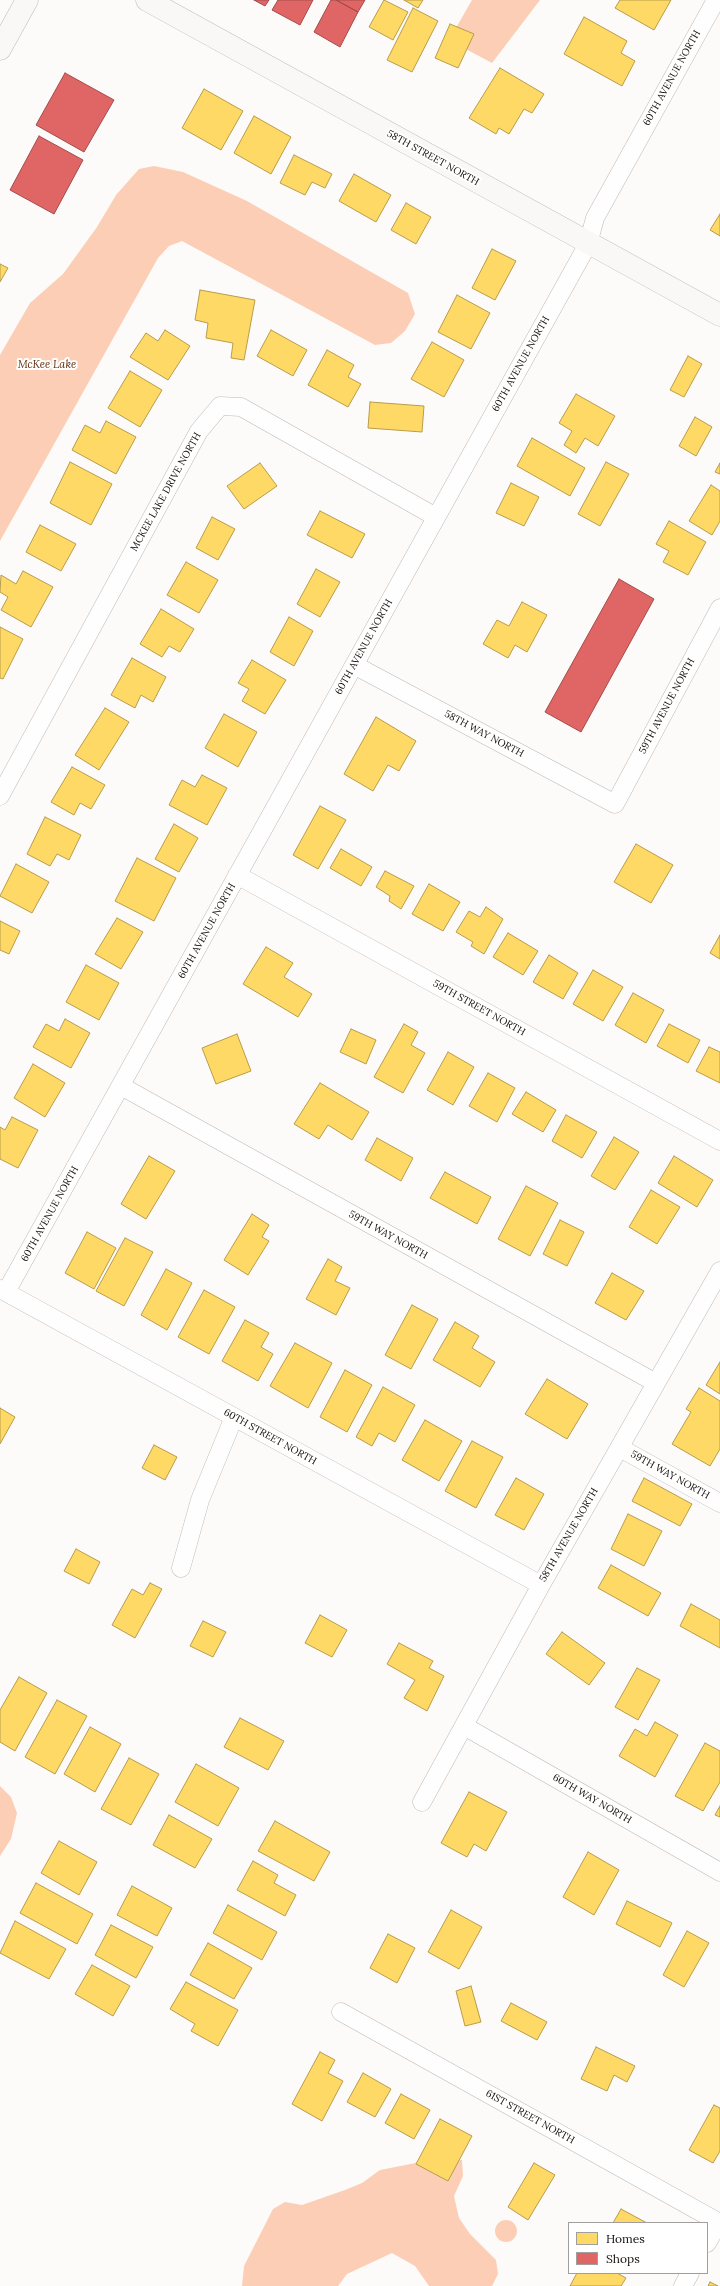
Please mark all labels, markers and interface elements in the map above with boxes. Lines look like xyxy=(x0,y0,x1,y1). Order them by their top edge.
street label: 60TH AVENUE NORTH xyxy=(641,28,703,128)
street label: 58TH STREET NORTH xyxy=(385,128,481,188)
street label: 60TH AVENUE NORTH xyxy=(490,314,552,414)
water label: McKee Lake xyxy=(18,358,76,372)
street label: MCKEE LAKE DRIVE NORTH xyxy=(128,430,204,554)
street label: 60TH AVENUE NORTH xyxy=(333,597,395,697)
street label: 59TH AVENUE NORTH xyxy=(637,656,697,756)
street label: 58TH WAY NORTH xyxy=(442,708,526,760)
street label: 60TH AVENUE NORTH xyxy=(176,881,238,981)
street label: 59TH STREET NORTH xyxy=(431,978,527,1038)
street label: 60TH AVENUE NORTH xyxy=(19,1164,81,1264)
street label: 59TH WAY NORTH xyxy=(346,1208,430,1262)
street label: 60TH STREET NORTH xyxy=(221,1406,319,1468)
street label: 59TH WAY NORTH xyxy=(628,1448,712,1502)
street label: 58TH AVENUE NORTH xyxy=(537,1486,601,1584)
street label: 60TH WAY NORTH xyxy=(550,1772,634,1826)
street label: 61ST STREET NORTH xyxy=(483,2088,577,2146)
legend xyxy=(568,2222,708,2274)
text: Homes xyxy=(606,2231,645,2246)
text: Shops xyxy=(606,2251,640,2266)

